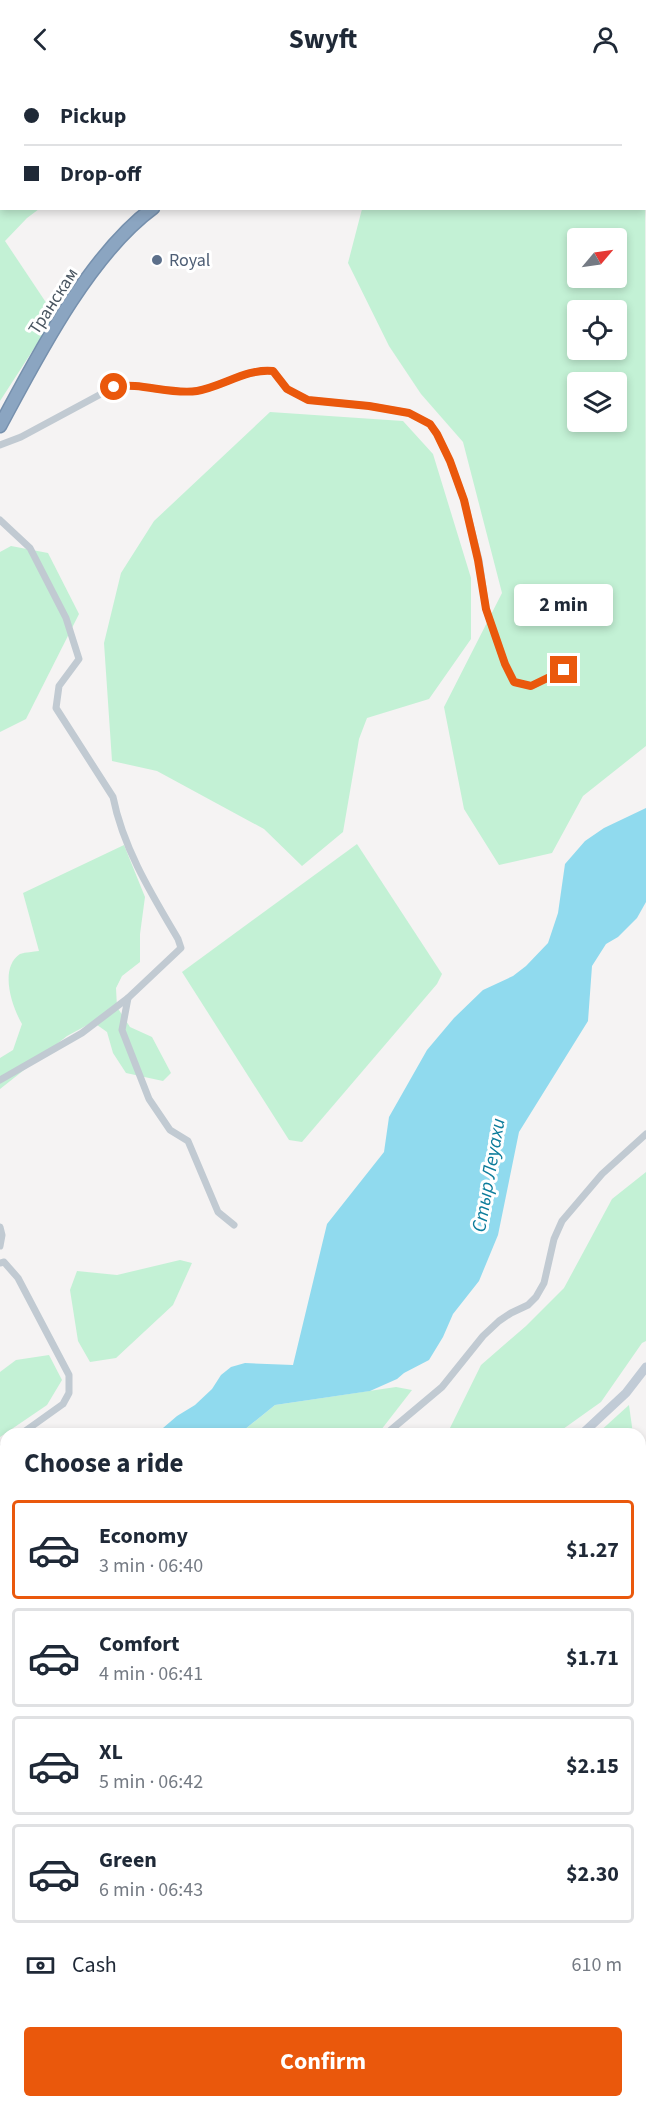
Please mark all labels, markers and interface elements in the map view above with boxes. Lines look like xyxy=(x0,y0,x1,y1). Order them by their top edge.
text: Swyft xyxy=(289,20,357,59)
icon: back xyxy=(24,23,57,56)
icon: person xyxy=(589,23,622,56)
text: Pickup xyxy=(60,100,126,132)
text: Drop-off xyxy=(60,158,141,190)
north arrow xyxy=(567,228,627,288)
map controls xyxy=(567,228,627,432)
place label: Royal xyxy=(169,248,210,273)
marker: Royal xyxy=(150,253,164,267)
street label: Транскам xyxy=(22,263,84,340)
button: locate xyxy=(567,300,627,360)
button: layers xyxy=(567,372,627,432)
route start xyxy=(100,373,127,400)
callout: 2 min xyxy=(514,583,614,625)
text: 2 min xyxy=(539,591,588,619)
route end xyxy=(550,656,577,683)
water label: Стыр Леуахи xyxy=(465,1116,513,1234)
text: Choose a ride xyxy=(24,1444,184,1483)
text: Economy xyxy=(99,1520,188,1552)
icon: car xyxy=(27,1523,81,1577)
text: $1.27 xyxy=(566,1534,619,1566)
text: 3 min · 06:40 xyxy=(99,1552,203,1580)
text: Comfort xyxy=(99,1628,180,1660)
icon: car xyxy=(27,1631,81,1685)
text: $1.71 xyxy=(566,1642,619,1674)
text: 4 min · 06:41 xyxy=(99,1660,203,1688)
text: XL xyxy=(99,1736,123,1768)
icon: car xyxy=(27,1739,81,1793)
text: $2.15 xyxy=(566,1750,619,1782)
text: 5 min · 06:42 xyxy=(99,1768,203,1796)
text: Green xyxy=(99,1844,157,1876)
icon: car xyxy=(27,1847,81,1901)
text: $2.30 xyxy=(566,1858,619,1890)
text: 6 min · 06:43 xyxy=(99,1876,203,1904)
icon: cash xyxy=(24,1949,57,1982)
text: Cash xyxy=(72,1949,117,1981)
text: 610 m xyxy=(572,1951,622,1979)
button: Confirm xyxy=(24,2027,622,2096)

